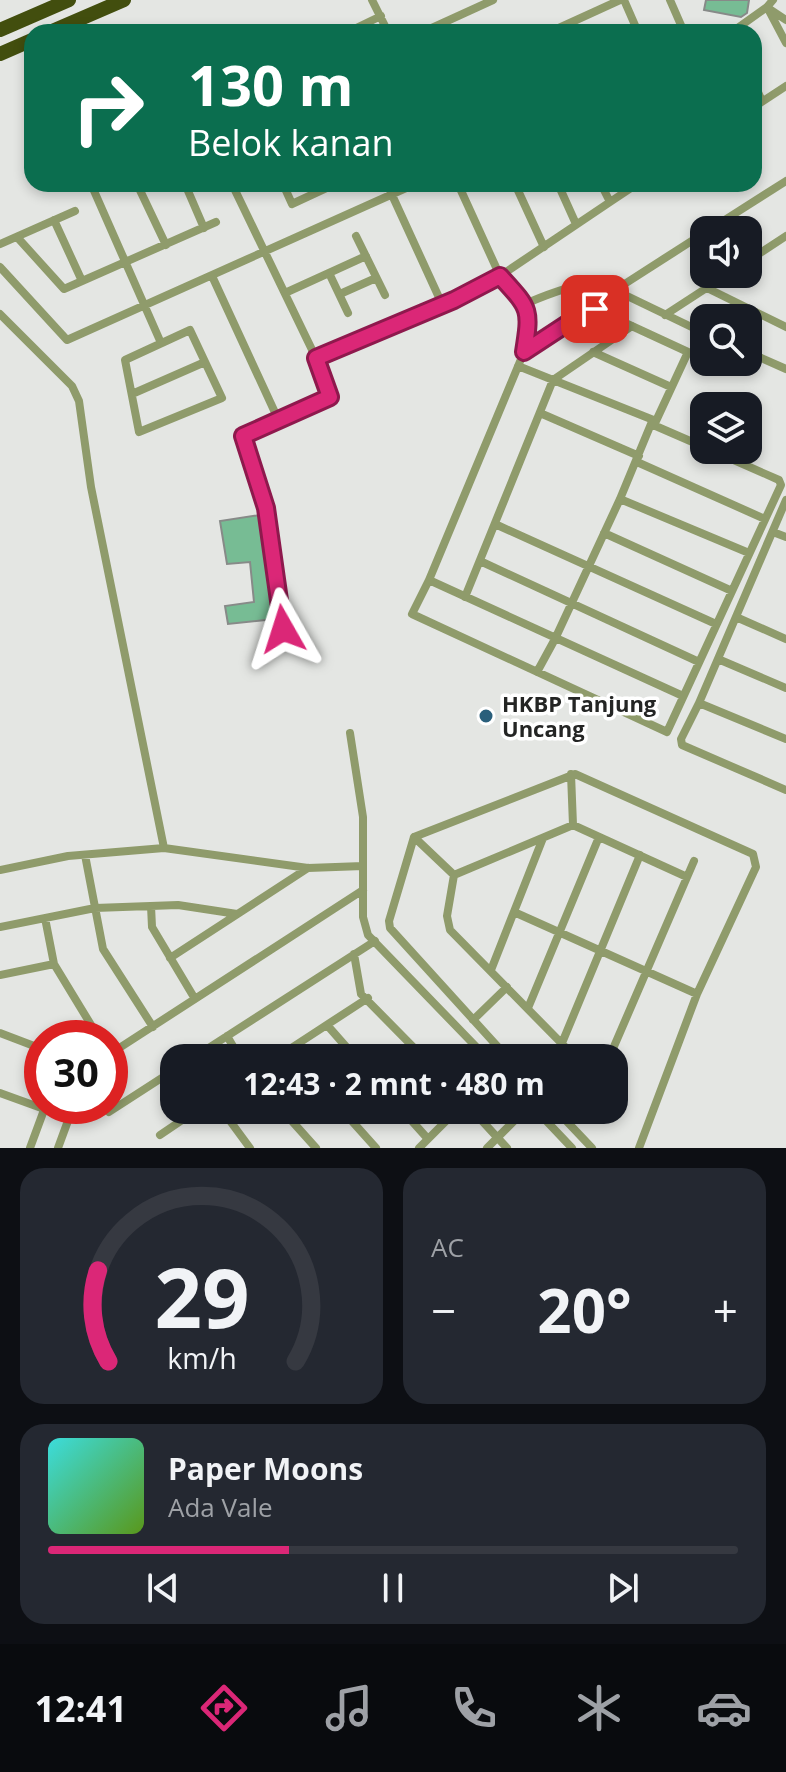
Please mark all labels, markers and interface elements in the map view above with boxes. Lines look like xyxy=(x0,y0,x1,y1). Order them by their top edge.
text: 130 m xyxy=(188,46,354,122)
icon: right xyxy=(56,56,160,160)
text: Belok kanan xyxy=(188,118,394,167)
map controls xyxy=(690,216,762,464)
button: sound xyxy=(690,216,762,288)
pin xyxy=(561,275,629,343)
icon: arrive xyxy=(573,287,617,331)
button: search xyxy=(690,304,762,376)
button: layers xyxy=(690,392,762,464)
position arrow xyxy=(241,587,325,671)
place label: HKBP Tanjung Uncang xyxy=(502,688,657,743)
marker: HKBP Tanjung Uncang xyxy=(477,707,495,725)
speed limit sign: 30 xyxy=(24,1020,128,1124)
text: 12:43 · 2 mnt · 480 m xyxy=(243,1063,545,1104)
text: AC xyxy=(431,1229,464,1265)
text: 29 xyxy=(154,1239,249,1352)
text: 20° xyxy=(537,1269,632,1351)
text: − xyxy=(431,1280,456,1340)
text: + xyxy=(713,1280,738,1340)
text: km/h xyxy=(167,1338,236,1377)
text: Paper Moons xyxy=(168,1448,363,1489)
text: Ada Vale xyxy=(168,1489,273,1525)
icon: previous xyxy=(141,1566,185,1610)
icon: pause xyxy=(371,1566,415,1610)
icon: next xyxy=(601,1566,645,1610)
icon: directions xyxy=(196,1680,252,1736)
icon: music xyxy=(321,1680,377,1736)
icon: phone xyxy=(446,1680,502,1736)
icon: climate xyxy=(571,1680,627,1736)
icon: car xyxy=(696,1680,752,1736)
text: 12:41 xyxy=(34,1684,127,1733)

